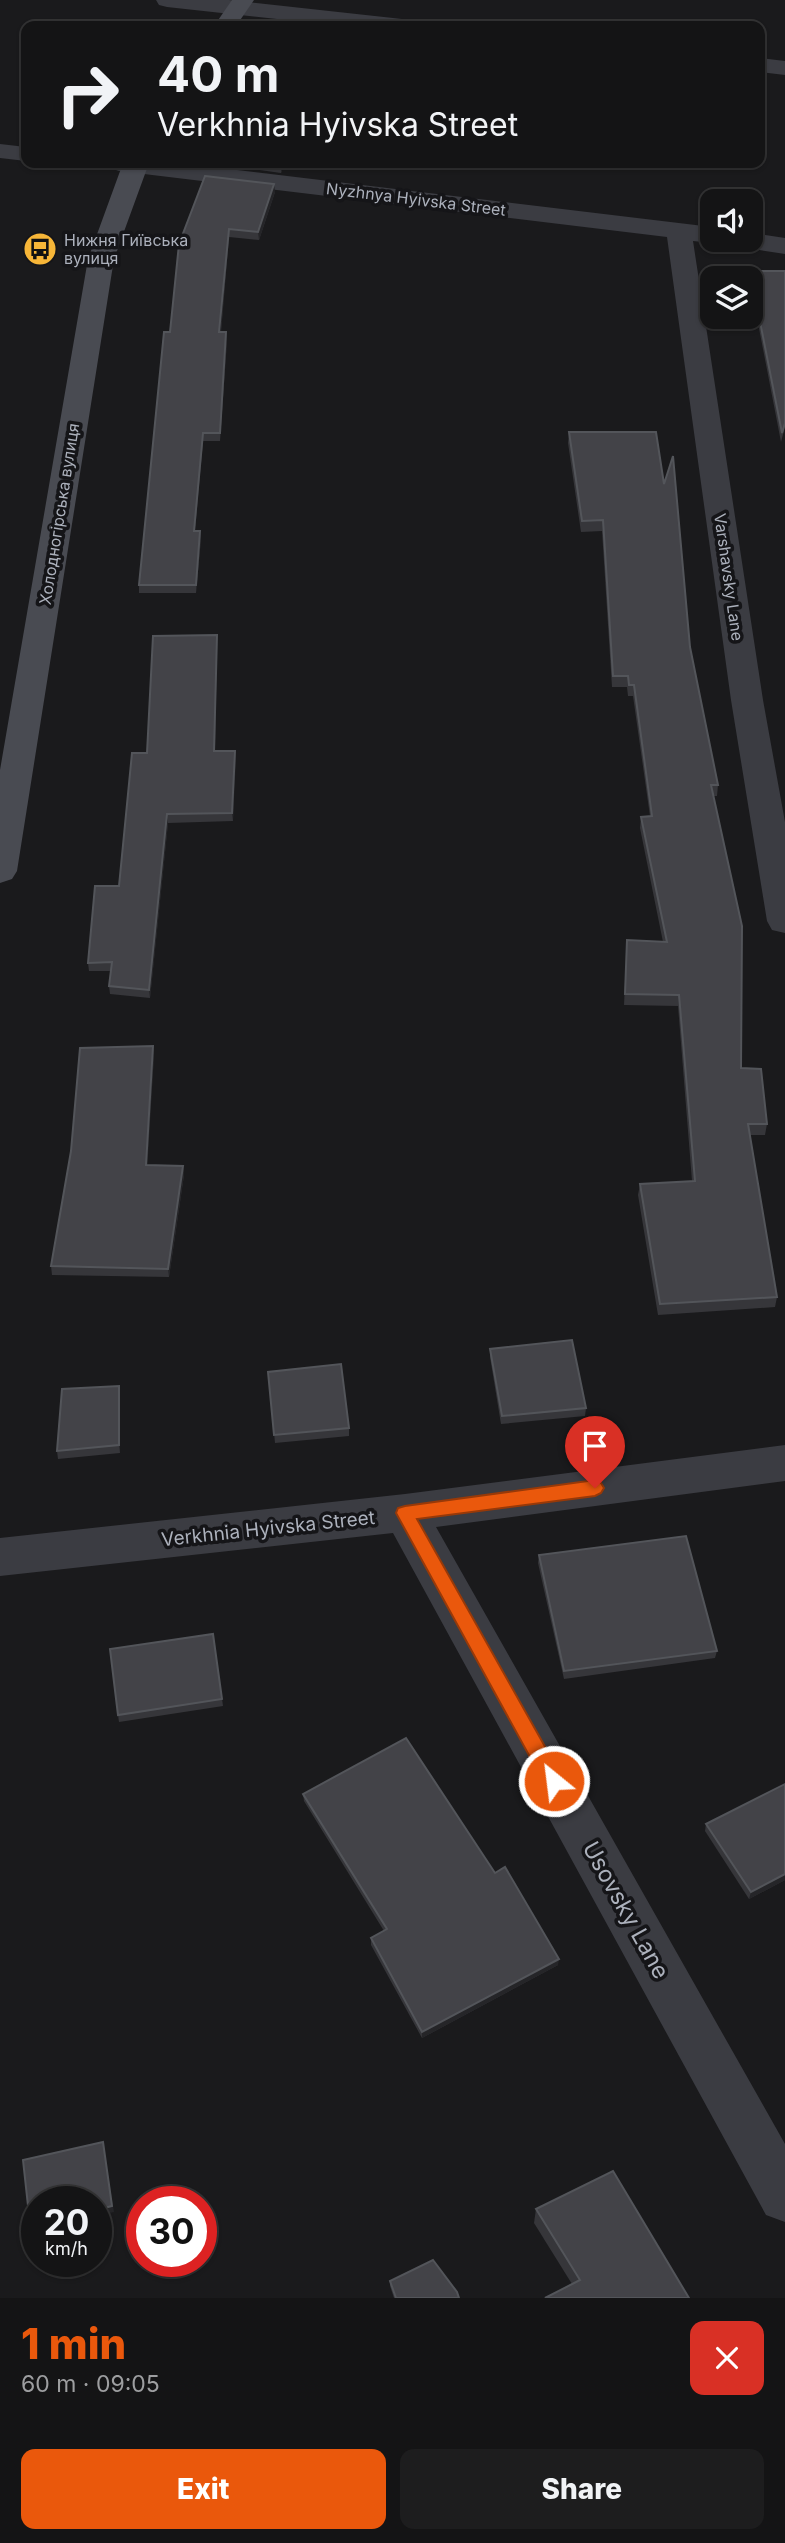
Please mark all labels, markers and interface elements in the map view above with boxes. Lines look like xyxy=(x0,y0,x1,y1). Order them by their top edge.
text: 40 m xyxy=(157,45,280,104)
icon: right xyxy=(42,49,133,140)
text: Verkhnia Hyivska Street xyxy=(157,105,518,144)
street label: Nyzhnya Hyivska Street xyxy=(325,178,507,220)
map controls xyxy=(700,189,763,329)
button: sound xyxy=(700,189,763,252)
bus stop icon: Нижня Гиївська вулиця xyxy=(21,230,59,268)
place label: Нижня Гиївська вулиця xyxy=(64,230,188,268)
button: layers xyxy=(700,266,763,329)
street label: Холодногірська вулиця xyxy=(35,422,83,606)
street label: Varshavsky Lane xyxy=(710,512,748,642)
pin xyxy=(565,1416,625,1488)
icon: arrive xyxy=(576,1427,614,1465)
street label: Verkhnia Hyivska Street xyxy=(160,1506,376,1551)
position arrow xyxy=(517,1744,591,1818)
street label: Usovsky Lane xyxy=(577,1836,675,1984)
speed limit sign: 30 xyxy=(126,2186,217,2277)
text: 20 xyxy=(44,2201,89,2243)
text: km/h xyxy=(45,2238,88,2259)
text: 1 min xyxy=(21,2318,126,2369)
button: close xyxy=(690,2321,764,2395)
text: 60 m · 09:05 xyxy=(21,2370,160,2398)
button: Exit xyxy=(21,2449,386,2529)
button: Share xyxy=(400,2449,764,2529)

